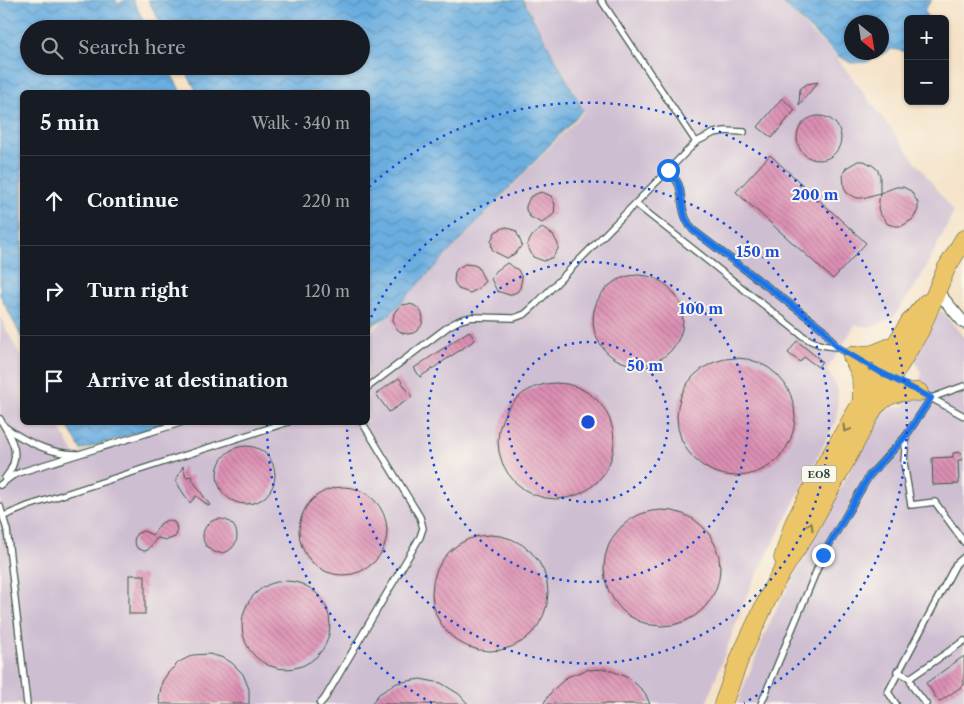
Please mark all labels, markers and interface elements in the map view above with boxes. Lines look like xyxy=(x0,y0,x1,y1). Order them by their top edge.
north arrow xyxy=(844,15,889,60)
map controls xyxy=(904,15,949,105)
button: + xyxy=(904,15,949,60)
search box xyxy=(20,20,370,75)
icon: search xyxy=(38,34,66,62)
text: Search here xyxy=(78,36,186,59)
button: − xyxy=(904,60,949,105)
text: 5 min xyxy=(40,110,100,135)
text: Walk · 340 m xyxy=(251,113,350,133)
route start xyxy=(657,159,680,182)
text: 200 m xyxy=(792,185,838,204)
icon: ahead xyxy=(40,187,68,215)
text: Continue xyxy=(87,189,179,212)
text: 220 m xyxy=(302,191,350,211)
text: 150 m xyxy=(736,242,780,261)
icon: right xyxy=(40,277,68,305)
text: Turn right xyxy=(87,279,188,302)
text: 120 m xyxy=(305,281,350,301)
text: 100 m xyxy=(679,299,723,318)
text: 50 m xyxy=(627,356,663,375)
icon: arrive xyxy=(40,367,68,395)
text: Arrive at destination xyxy=(87,369,288,392)
centre of rings xyxy=(579,413,597,431)
one-way arrow xyxy=(842,423,852,432)
road number: ΕΟ8 xyxy=(802,466,836,482)
one-way arrow xyxy=(804,523,814,532)
route end xyxy=(812,544,835,567)

